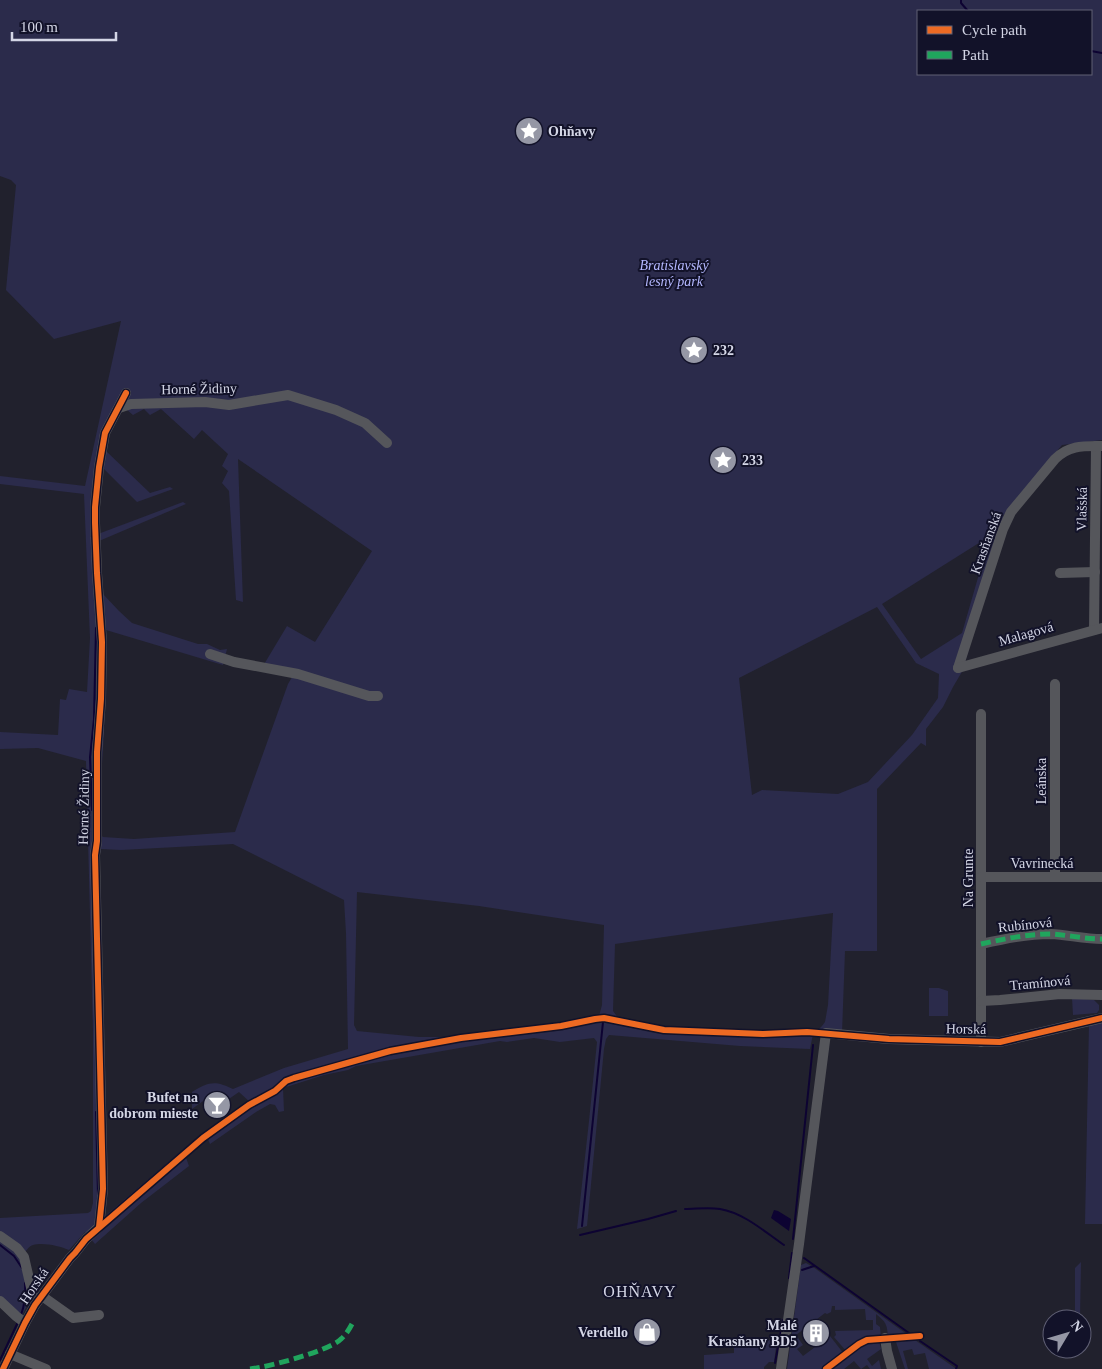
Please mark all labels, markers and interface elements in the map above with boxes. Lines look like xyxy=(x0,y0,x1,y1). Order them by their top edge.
scale bar xyxy=(12,10,116,42)
legend xyxy=(917,10,1092,75)
text: 100 m xyxy=(20,19,58,35)
text: Cycle path xyxy=(962,22,1027,38)
text: Path xyxy=(962,47,989,63)
place icon: Ohňavy xyxy=(514,116,544,146)
place label: Ohňavy xyxy=(548,124,595,139)
park label: Bratislavský lesný park xyxy=(639,258,709,289)
place icon: 232 xyxy=(679,335,709,365)
place label: 232 xyxy=(713,343,734,358)
street label: Horné Židiny xyxy=(161,380,237,397)
place icon: 233 xyxy=(708,445,738,475)
place label: 233 xyxy=(742,453,763,468)
street label: Vlašská xyxy=(1074,486,1090,531)
street label: Krasňanská xyxy=(968,509,1004,576)
street label: Malagová xyxy=(997,619,1056,649)
street label: Leánska xyxy=(1034,757,1049,804)
street label: Horné Židiny xyxy=(75,769,92,845)
street label: Na Grunte xyxy=(961,849,976,907)
street label: Vavrinecká xyxy=(1011,856,1074,871)
street label: Rubínová xyxy=(997,915,1054,935)
street label: Tramínová xyxy=(1009,973,1072,993)
street label: Horská xyxy=(946,1021,987,1037)
place label: Bufet na dobrom mieste xyxy=(109,1090,198,1121)
bar icon: Bufet na dobrom mieste xyxy=(202,1090,232,1120)
street label: Horská xyxy=(16,1264,52,1307)
district label: OHŇAVY xyxy=(603,1282,677,1300)
north arrow xyxy=(1042,1309,1092,1359)
shop icon: Verdello xyxy=(632,1317,662,1347)
place label: Malé Krasňany BD5 xyxy=(708,1318,797,1349)
building icon: Malé Krasňany BD5 xyxy=(801,1318,831,1348)
text: N xyxy=(1068,1318,1086,1335)
place label: Verdello xyxy=(578,1325,628,1340)

